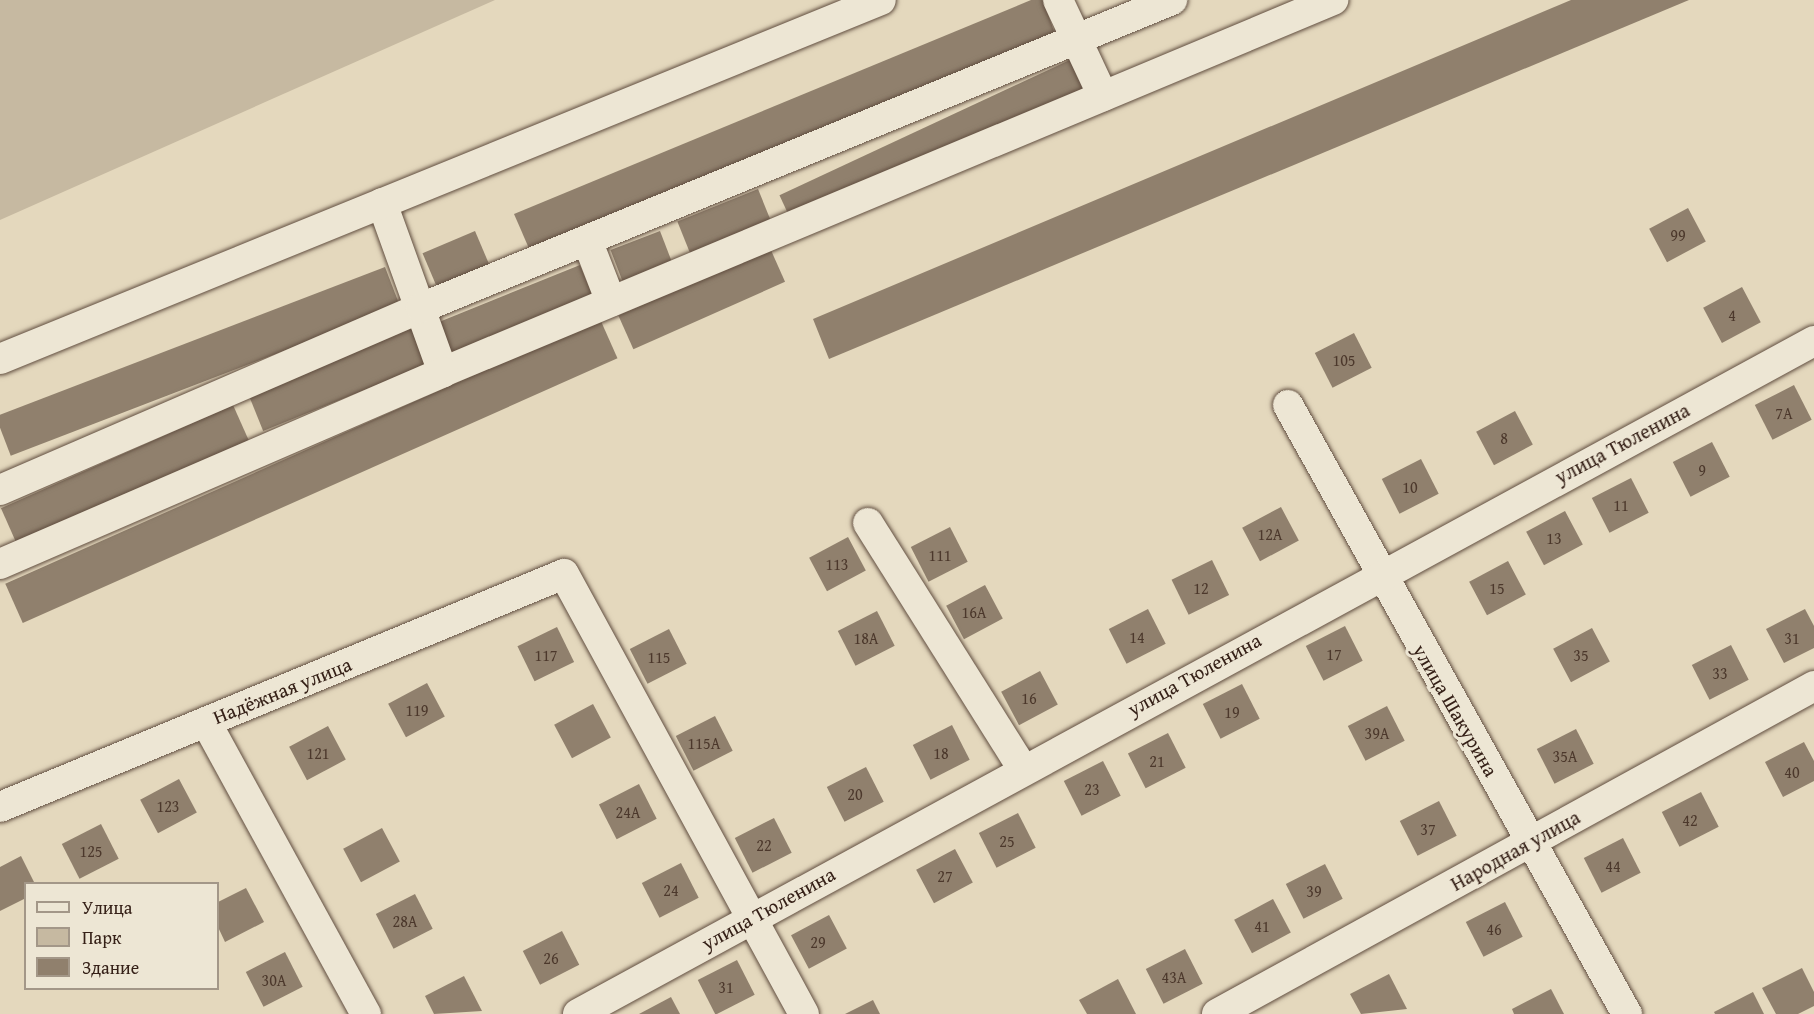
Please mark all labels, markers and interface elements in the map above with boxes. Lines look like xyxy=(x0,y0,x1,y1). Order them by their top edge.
house number: 99 xyxy=(1670,225,1686,245)
house number: 4 xyxy=(1728,305,1736,325)
house number: 105 xyxy=(1332,350,1356,370)
street label: улица Тюленина xyxy=(1551,397,1693,489)
house number: 7А xyxy=(1775,403,1793,423)
house number: 8 xyxy=(1500,428,1508,448)
house number: 9 xyxy=(1698,460,1706,480)
house number: 10 xyxy=(1402,477,1418,497)
house number: 11 xyxy=(1613,495,1629,515)
house number: 12А xyxy=(1257,524,1283,544)
house number: 13 xyxy=(1546,528,1562,548)
house number: 111 xyxy=(928,545,952,565)
house number: 113 xyxy=(825,554,849,574)
house number: 12 xyxy=(1193,578,1209,598)
house number: 15 xyxy=(1489,578,1505,598)
house number: 16А xyxy=(961,602,987,622)
street label: улица Тюленина xyxy=(1123,627,1265,721)
house number: 14 xyxy=(1129,627,1145,647)
house number: 18А xyxy=(853,628,879,648)
house number: 31 xyxy=(1784,628,1800,648)
street label: улица Шакурина xyxy=(1408,639,1504,781)
house number: 17 xyxy=(1326,644,1342,664)
house number: 117 xyxy=(534,645,558,665)
house number: 35 xyxy=(1573,645,1589,665)
house number: 115 xyxy=(647,647,671,667)
street label: Надёжная улица xyxy=(209,651,355,729)
house number: 33 xyxy=(1712,663,1728,683)
house number: 16 xyxy=(1021,688,1037,708)
house number: 119 xyxy=(405,700,429,720)
house number: 19 xyxy=(1224,702,1240,722)
house number: 39А xyxy=(1364,723,1390,743)
house number: 115А xyxy=(688,733,720,753)
house number: 121 xyxy=(306,743,330,763)
house number: 18 xyxy=(933,743,949,763)
house number: 35А xyxy=(1552,746,1578,766)
house number: 21 xyxy=(1149,751,1165,771)
house number: 40 xyxy=(1784,762,1800,782)
house number: 23 xyxy=(1084,779,1100,799)
house number: 20 xyxy=(847,784,863,804)
house number: 123 xyxy=(156,796,180,816)
house number: 24А xyxy=(615,802,641,822)
street label: Народная улица xyxy=(1446,805,1584,895)
house number: 42 xyxy=(1682,810,1698,830)
house number: 37 xyxy=(1420,819,1436,839)
house number: 25 xyxy=(999,831,1015,851)
house number: 22 xyxy=(756,835,772,855)
house number: 125 xyxy=(79,841,103,861)
house number: 44 xyxy=(1605,856,1621,876)
street label: улица Тюленина xyxy=(697,861,839,955)
house number: 27 xyxy=(937,866,953,886)
house number: 24 xyxy=(663,880,679,900)
house number: 39 xyxy=(1306,881,1322,901)
legend xyxy=(24,882,219,990)
text: Улица xyxy=(82,894,132,921)
house number: 28А xyxy=(392,911,418,931)
house number: 41 xyxy=(1254,916,1270,936)
house number: 46 xyxy=(1486,919,1502,939)
text: Парк xyxy=(82,924,121,951)
house number: 29 xyxy=(810,932,826,952)
house number: 26 xyxy=(543,948,559,968)
text: Здание xyxy=(82,954,139,981)
house number: 43А xyxy=(1161,967,1187,987)
house number: 30А xyxy=(261,970,287,990)
house number: 31 xyxy=(718,977,734,997)

